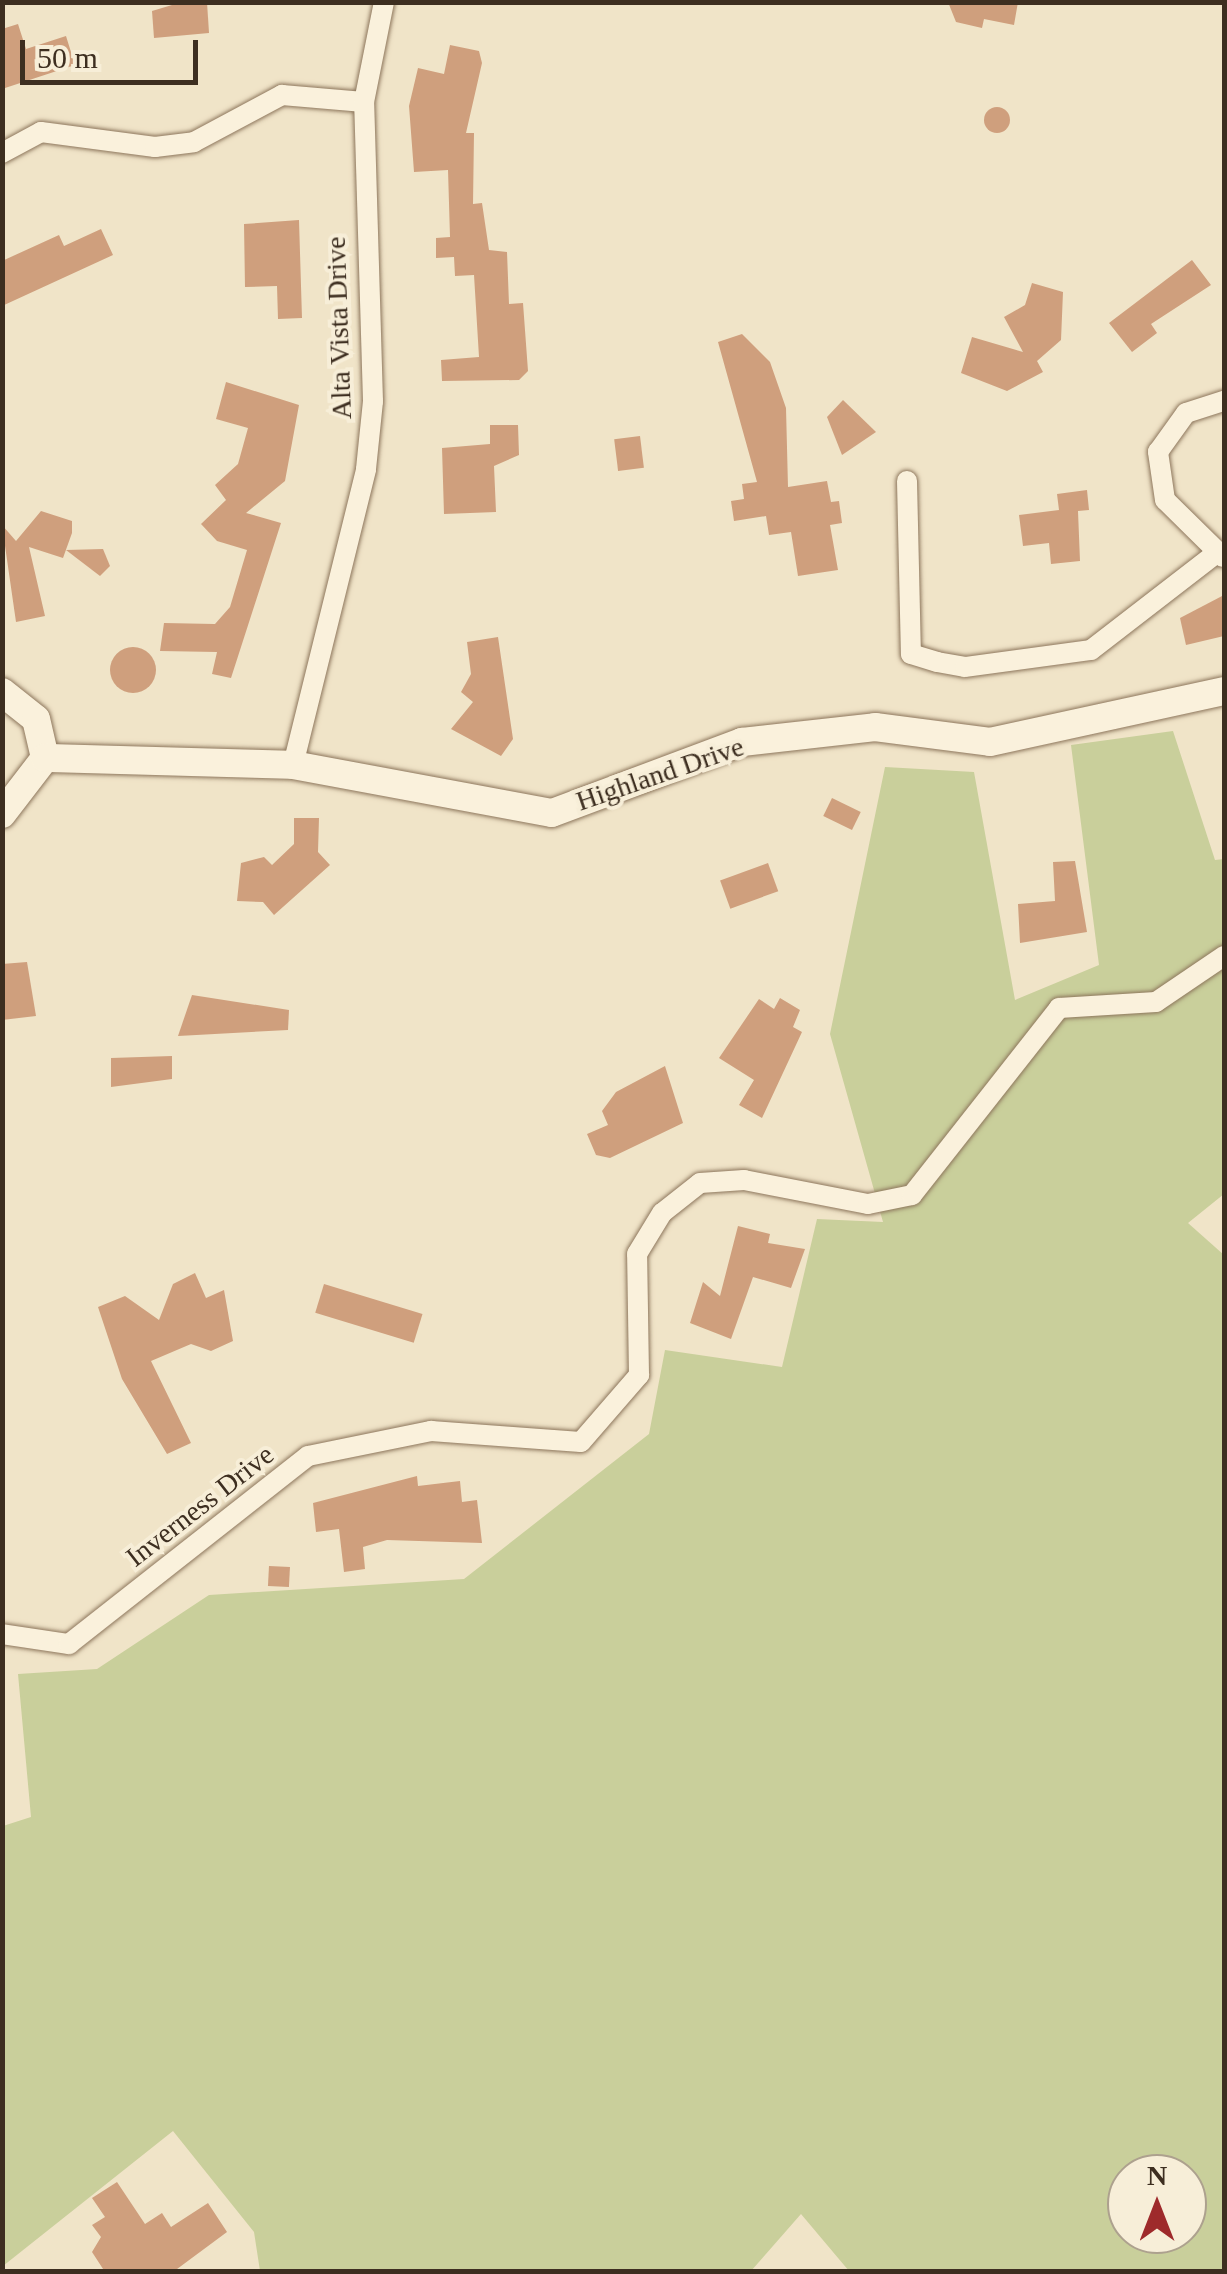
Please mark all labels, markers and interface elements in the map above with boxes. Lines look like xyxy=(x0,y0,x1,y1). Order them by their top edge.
scale bar xyxy=(25,20,202,82)
text: 50 m xyxy=(37,41,98,74)
street label: Alta Vista Drive xyxy=(319,236,359,420)
street label: Highland Drive xyxy=(572,730,748,818)
street label: Inverness Drive xyxy=(120,1438,280,1574)
north arrow xyxy=(1107,2154,1207,2254)
text: N xyxy=(1147,2160,1167,2191)

